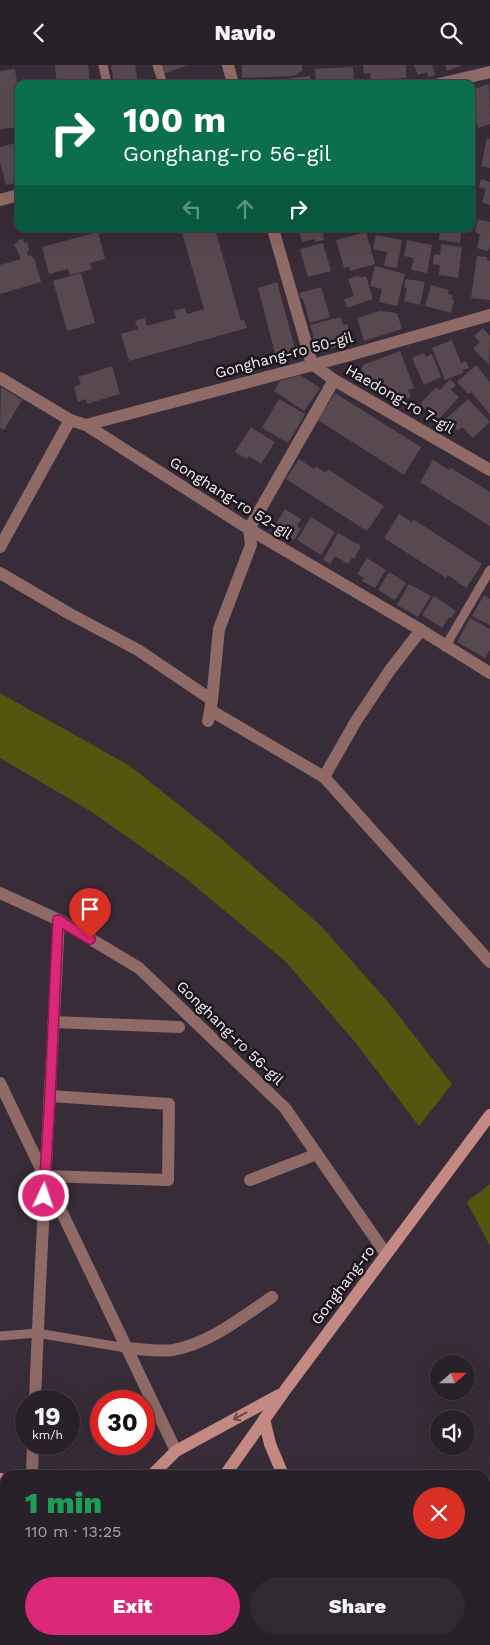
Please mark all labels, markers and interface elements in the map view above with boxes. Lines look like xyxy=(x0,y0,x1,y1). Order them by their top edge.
icon: back xyxy=(25,19,53,47)
icon: search xyxy=(437,19,465,47)
text: Navio xyxy=(214,20,276,45)
text: 100 m xyxy=(123,99,226,141)
icon: right xyxy=(40,100,105,165)
text: Gonghang-ro 56-gil xyxy=(123,141,331,166)
icon: left xyxy=(178,195,206,223)
icon: ahead xyxy=(231,195,259,223)
icon: right xyxy=(284,195,312,223)
street label: Gonghang-ro 50-gil xyxy=(213,328,355,382)
street label: Haedong-ro 7-gil xyxy=(342,361,458,438)
street label: Gonghang-ro 52-gil xyxy=(166,453,296,543)
pin xyxy=(69,888,111,939)
icon: arrive xyxy=(76,895,104,923)
street label: Gonghang-ro 56-gil xyxy=(173,977,288,1089)
position arrow xyxy=(17,1169,69,1221)
street label: Gonghang-ro xyxy=(307,1242,379,1328)
north arrow xyxy=(430,1355,475,1400)
map controls xyxy=(430,1355,475,1455)
speed limit sign: 30 xyxy=(90,1390,155,1455)
text: 19 xyxy=(34,1402,61,1431)
button: sound xyxy=(430,1410,475,1455)
one-way arrow xyxy=(233,1411,248,1421)
text: km/h xyxy=(32,1428,63,1442)
text: 1 min xyxy=(25,1485,102,1520)
button: close xyxy=(413,1487,465,1539)
text: 110 m · 13:25 xyxy=(25,1522,121,1541)
button: Exit xyxy=(25,1577,240,1635)
button: Share xyxy=(250,1577,465,1635)

